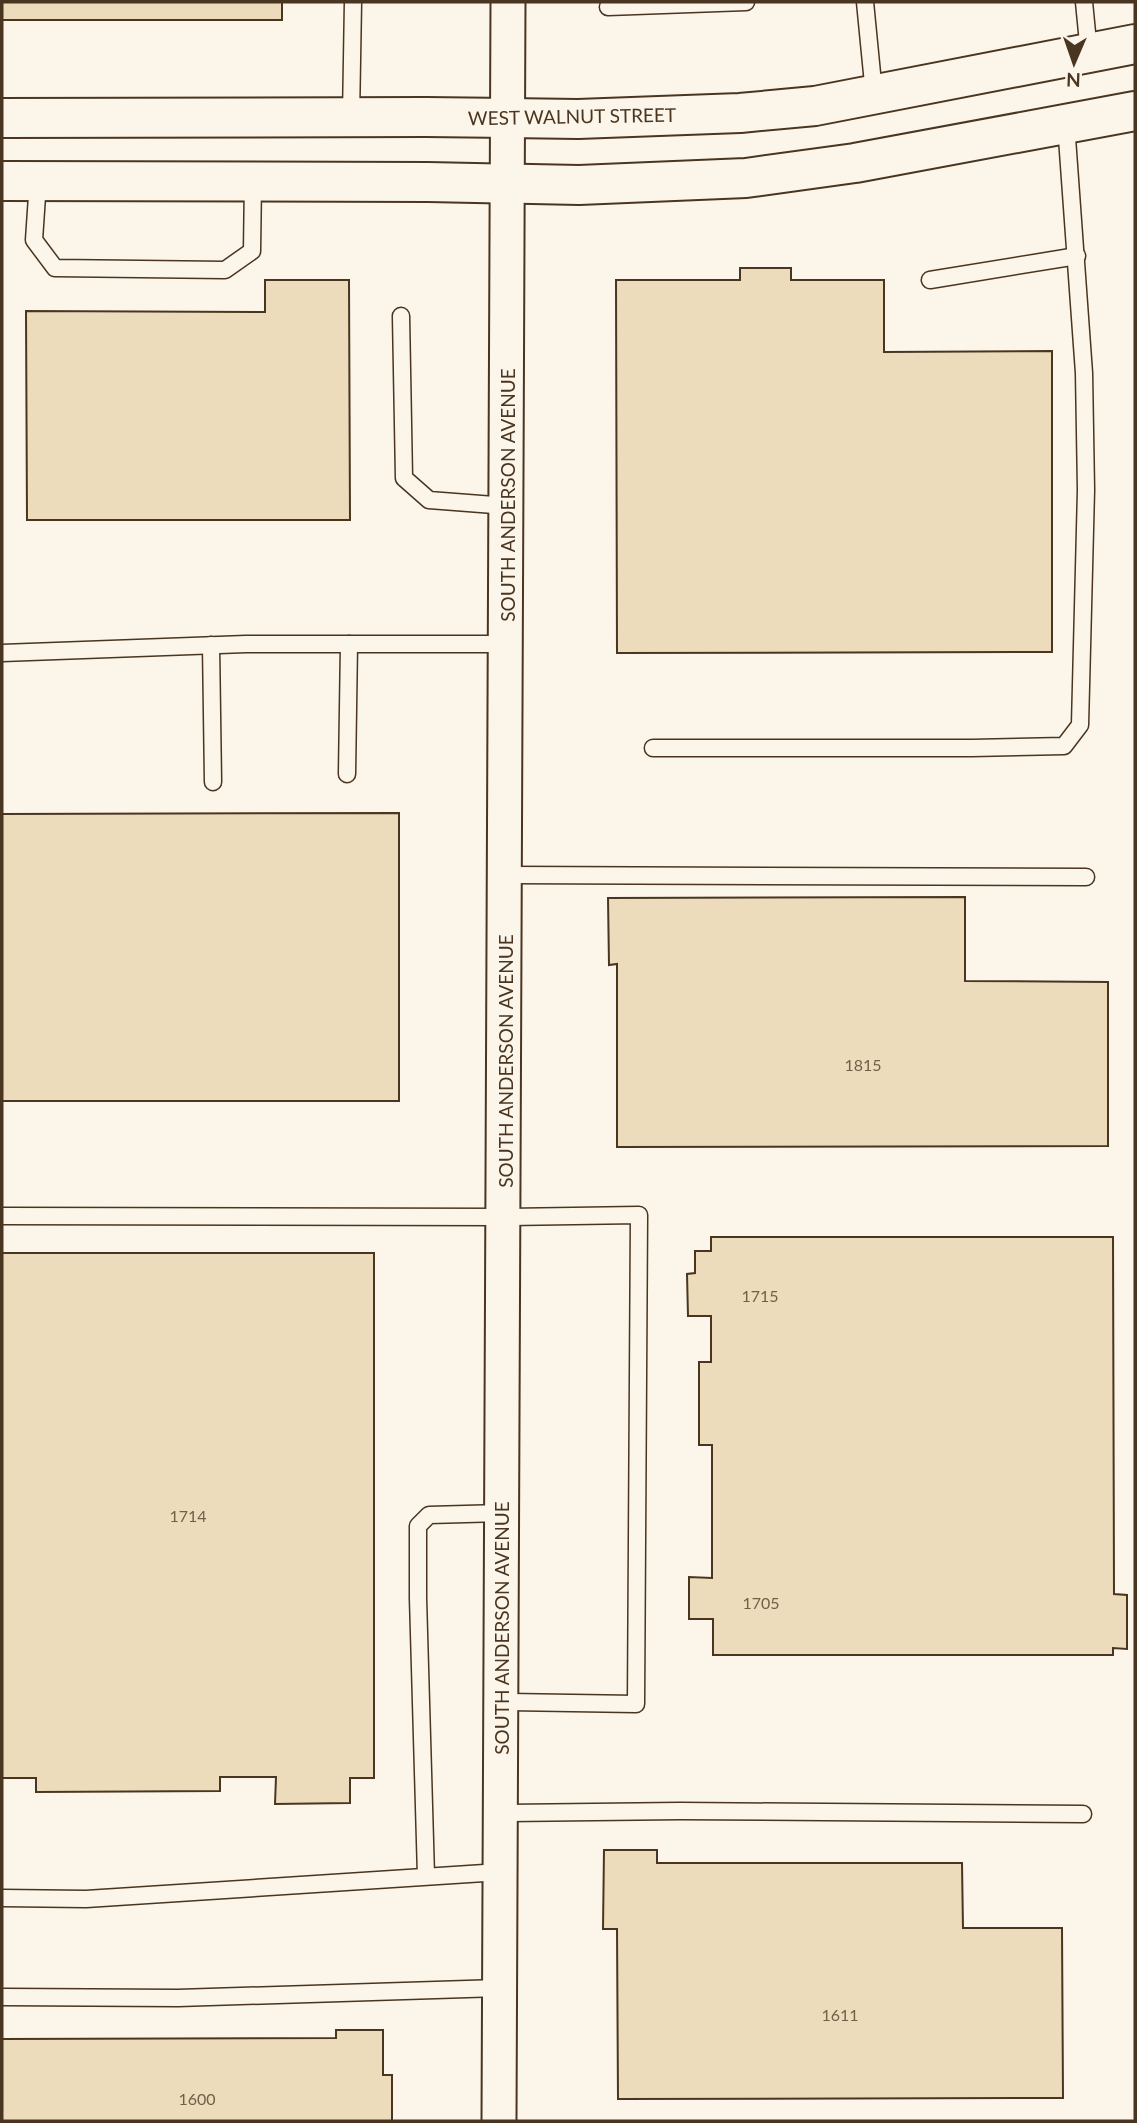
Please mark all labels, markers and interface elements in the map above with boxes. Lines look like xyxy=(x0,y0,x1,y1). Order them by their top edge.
north arrow xyxy=(1039,28,1109,98)
text: N xyxy=(1066,69,1081,92)
street label: WEST WALNUT STREET xyxy=(468,103,676,129)
street label: SOUTH ANDERSON AVENUE xyxy=(496,368,519,622)
street label: SOUTH ANDERSON AVENUE xyxy=(494,934,517,1188)
house number: 1815 xyxy=(844,1055,882,1074)
house number: 1715 xyxy=(741,1286,779,1305)
street label: SOUTH ANDERSON AVENUE xyxy=(490,1501,513,1755)
house number: 1714 xyxy=(169,1506,207,1525)
house number: 1705 xyxy=(742,1593,780,1612)
house number: 1611 xyxy=(821,2005,859,2024)
house number: 1600 xyxy=(178,2089,216,2108)

